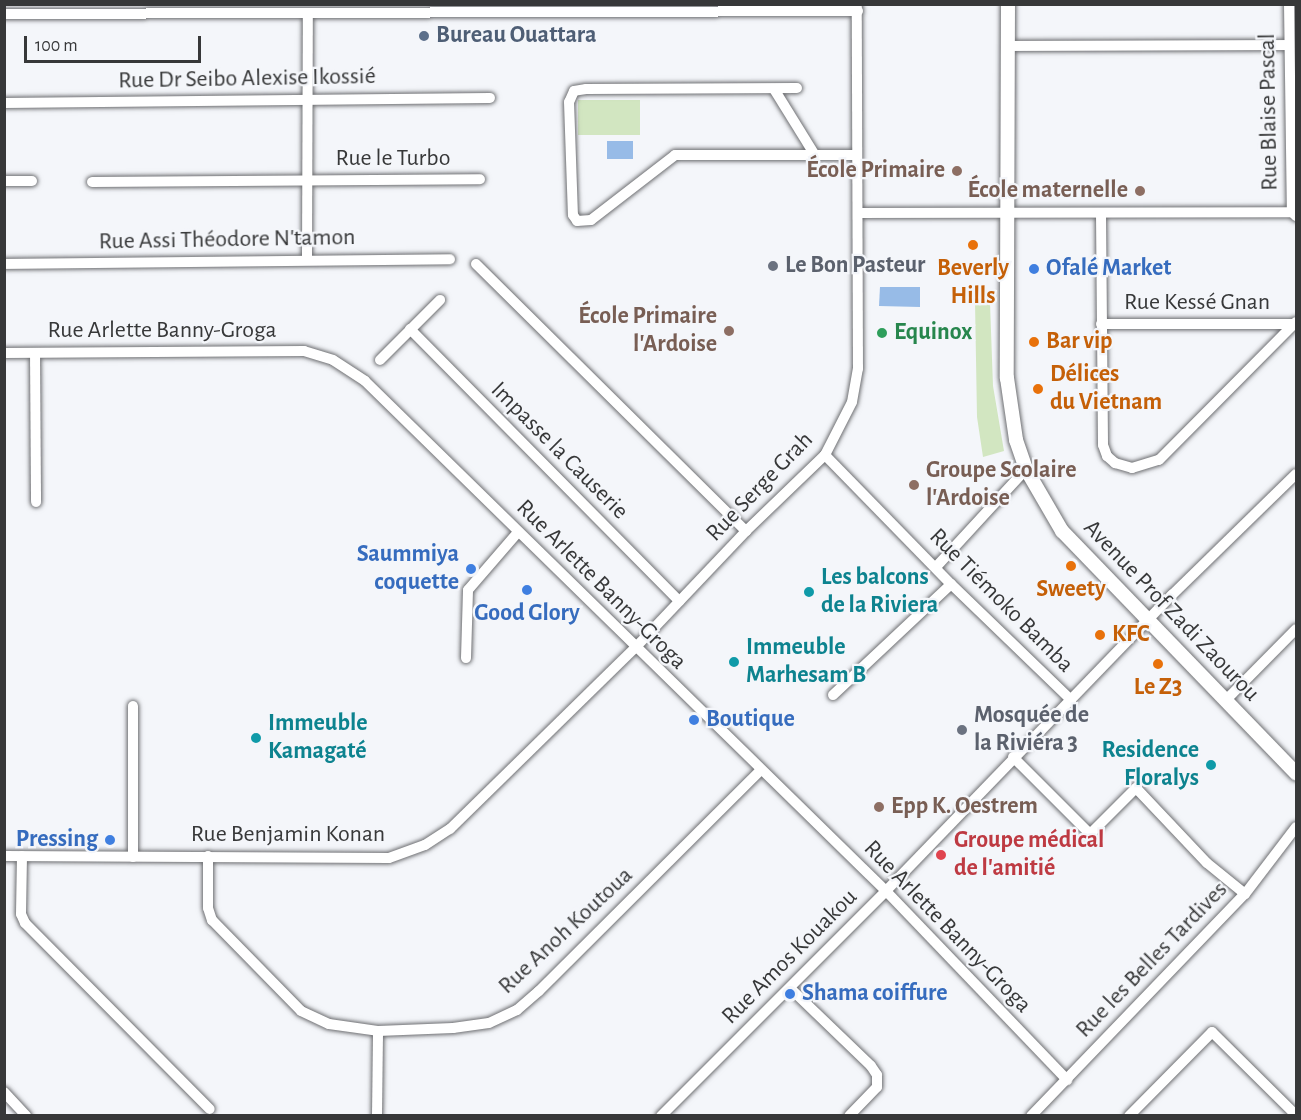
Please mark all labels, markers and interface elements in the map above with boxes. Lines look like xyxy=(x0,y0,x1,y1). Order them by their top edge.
place label: Bureau Ouattara xyxy=(436,22,596,50)
scale bar xyxy=(27,24,204,62)
marker: Bureau Ouattara xyxy=(417,29,431,43)
street label: Rue Blaise Pascal xyxy=(1253,33,1285,191)
text: 100 m xyxy=(35,37,78,55)
street label: Rue Dr Seibo Alexise Ikossié xyxy=(118,62,376,96)
street label: Rue le Turbo xyxy=(336,145,450,173)
place label: École Primaire xyxy=(806,157,945,185)
marker: École Primaire xyxy=(950,164,964,178)
place label: École maternelle xyxy=(967,177,1128,205)
marker: École maternelle xyxy=(1133,184,1147,198)
street label: Rue Assi Théodore N'tamon xyxy=(98,223,356,257)
marker: Beverly Hills xyxy=(966,238,980,252)
place label: Le Bon Pasteur xyxy=(785,252,925,280)
place label: Beverly Hills xyxy=(937,255,1009,311)
place label: Ofalé Market xyxy=(1046,255,1171,283)
marker: Le Bon Pasteur xyxy=(766,259,780,273)
marker: Ofalé Market xyxy=(1027,262,1041,276)
street label: Rue Kessé Gnan xyxy=(1124,289,1270,317)
place label: École Primaire l'Ardoise xyxy=(578,303,717,359)
street label: Rue Arlette Banny-Groga xyxy=(47,317,277,345)
place label: Equinox xyxy=(894,319,972,347)
marker: École Primaire l'Ardoise xyxy=(722,324,736,338)
marker: Equinox xyxy=(875,326,889,340)
place label: Bar vip xyxy=(1046,328,1113,356)
marker: Bar vip xyxy=(1027,335,1041,349)
place label: Délices du Vietnam xyxy=(1050,361,1162,417)
street label: Impasse la Causerie xyxy=(484,376,634,526)
marker: Délices du Vietnam xyxy=(1031,382,1045,396)
street label: Rue Serge Grah xyxy=(701,426,819,548)
place label: Groupe Scolaire l'Ardoise xyxy=(926,457,1076,513)
marker: Groupe Scolaire l'Ardoise xyxy=(907,478,921,492)
street label: Rue Arlette Banny-Groga xyxy=(510,494,692,676)
street label: Avenue Prof Zadi Zaourou xyxy=(1077,514,1265,708)
street label: Rue Tiémoko Bamba xyxy=(923,523,1079,679)
place label: Saummiya coquette xyxy=(357,541,459,597)
marker: Sweety xyxy=(1064,559,1078,573)
marker: Saummiya coquette xyxy=(464,562,478,576)
place label: Les balcons de la Riviera xyxy=(821,564,938,620)
place label: Sweety xyxy=(1036,576,1106,604)
marker: Good Glory xyxy=(520,583,534,597)
marker: Les balcons de la Riviera xyxy=(802,585,816,599)
place label: Good Glory xyxy=(474,600,580,628)
place label: KFC xyxy=(1112,621,1149,649)
marker: KFC xyxy=(1093,628,1107,642)
place label: Immeuble Marhesam B xyxy=(746,634,866,690)
marker: Immeuble Marhesam B xyxy=(727,655,741,669)
marker: Le Z3 xyxy=(1151,657,1165,671)
place label: Le Z3 xyxy=(1134,674,1182,702)
place label: Mosquée de la Riviéra 3 xyxy=(974,702,1089,758)
place label: Boutique xyxy=(706,706,795,734)
place label: Immeuble Kamagaté xyxy=(268,710,368,766)
marker: Boutique xyxy=(687,713,701,727)
marker: Mosquée de la Riviéra 3 xyxy=(955,723,969,737)
marker: Immeuble Kamagaté xyxy=(249,731,263,745)
place label: Residence Floralys xyxy=(1102,737,1199,793)
marker: Residence Floralys xyxy=(1204,758,1218,772)
place label: Epp K. Oestrem xyxy=(891,793,1038,821)
marker: Epp K. Oestrem xyxy=(872,800,886,814)
street label: Rue Benjamin Konan xyxy=(191,821,385,849)
place label: Pressing xyxy=(16,826,98,854)
place label: Groupe médical de l'amitié xyxy=(954,827,1104,883)
marker: Pressing xyxy=(103,833,117,847)
street label: Rue Arlette Banny-Groga xyxy=(857,835,1037,1019)
marker: Groupe médical de l'amitié xyxy=(932,846,950,864)
street label: Rue Anoh Koutoua xyxy=(493,861,639,1001)
street label: Rue les Belles Tardives xyxy=(1070,876,1234,1044)
street label: Rue Amos Kouakou xyxy=(716,883,864,1031)
place label: Shama coiffure xyxy=(802,980,948,1008)
marker: Shama coiffure xyxy=(783,987,797,1001)

